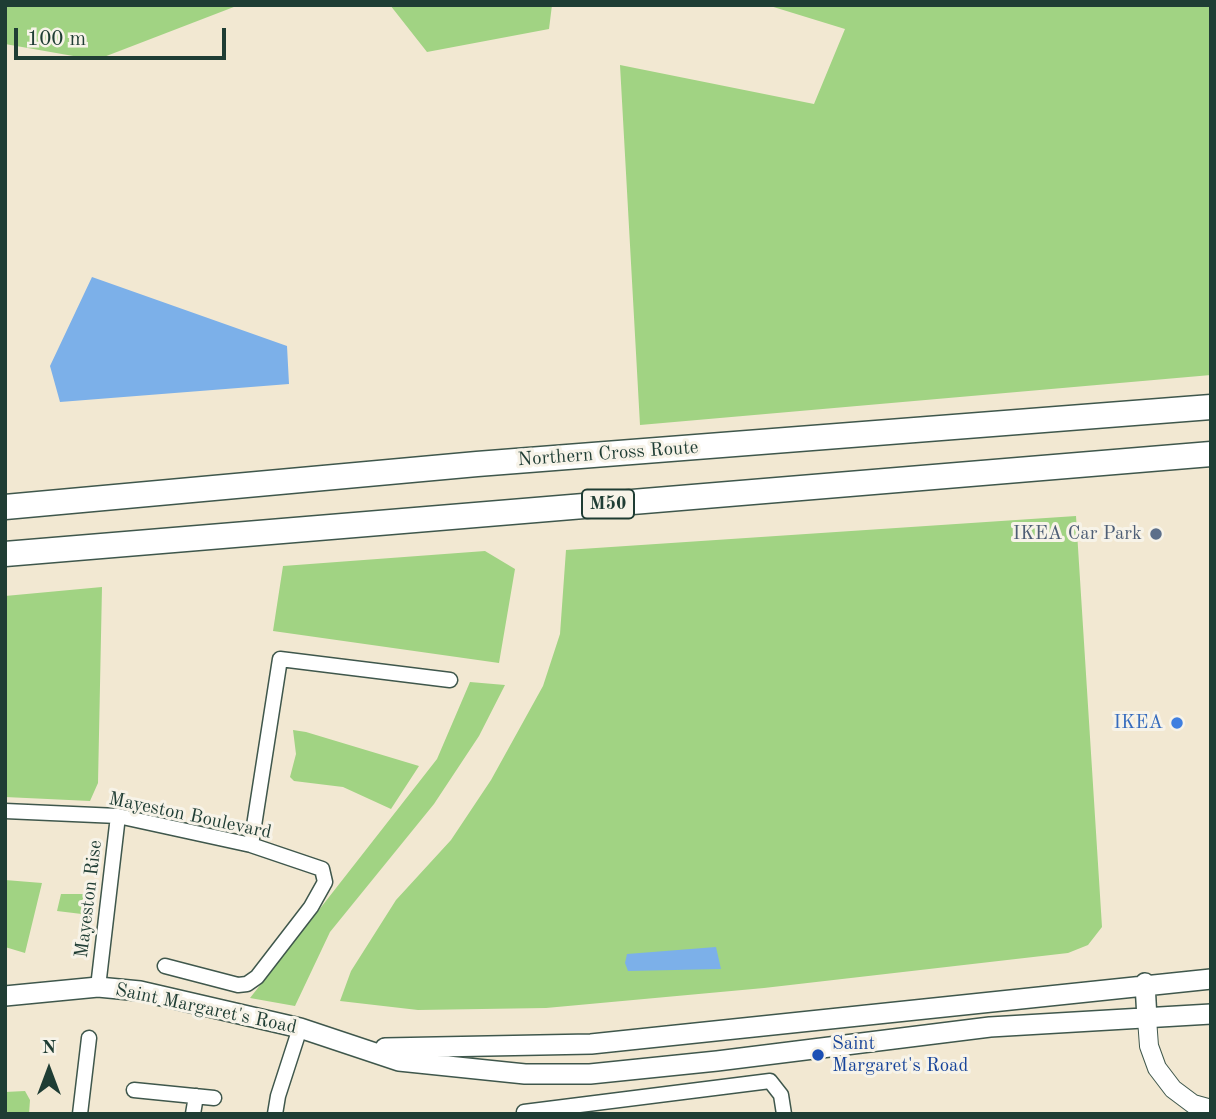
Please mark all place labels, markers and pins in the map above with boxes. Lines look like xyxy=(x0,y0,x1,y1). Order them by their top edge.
place label: IKEA Car Park xyxy=(1013,523,1142,545)
marker: IKEA Car Park xyxy=(1148,526,1164,542)
place label: IKEA xyxy=(1114,712,1163,734)
marker: IKEA xyxy=(1169,715,1185,731)
place label: Saint Margaret's Road xyxy=(832,1033,968,1077)
marker: Saint Margaret's Road xyxy=(810,1047,826,1063)

